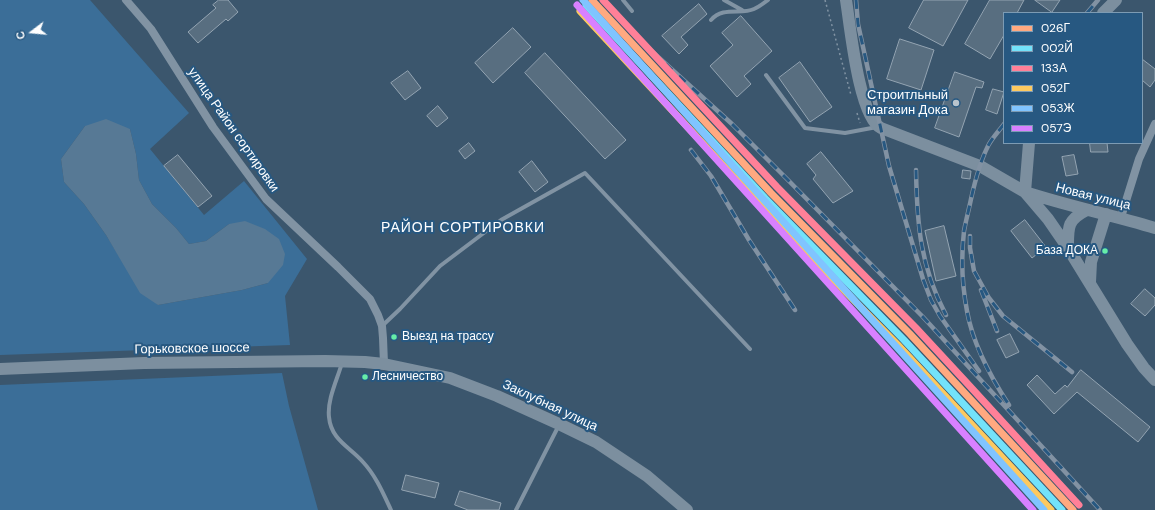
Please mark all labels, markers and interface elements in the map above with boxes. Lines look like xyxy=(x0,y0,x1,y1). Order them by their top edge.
north arrow xyxy=(12,12,52,52)
legend xyxy=(1003,12,1143,144)
text: 026Г xyxy=(1041,20,1070,36)
text: С xyxy=(13,30,28,41)
text: 002Й xyxy=(1041,40,1073,56)
text: 133А xyxy=(1041,60,1067,76)
street label: улица Район сортировки xyxy=(184,65,282,195)
text: 052Г xyxy=(1041,80,1070,96)
place label: Строитльный магазин Дока xyxy=(867,88,948,119)
marker: Строитльный магазин Дока xyxy=(951,98,961,108)
text: 053Ж xyxy=(1041,100,1075,116)
text: 057Э xyxy=(1041,120,1071,136)
street label: Новая улица xyxy=(1054,180,1132,214)
district label: РАЙОН СОРТИРОВКИ xyxy=(381,220,545,236)
place label: База ДОКА xyxy=(1036,244,1098,258)
marker: База ДОКА xyxy=(1100,246,1110,256)
place label: Выезд на трассу xyxy=(402,330,494,344)
marker: Выезд на трассу xyxy=(389,332,399,342)
street label: Горьковское шоссе xyxy=(134,340,250,358)
place label: Лесничество xyxy=(372,370,443,384)
marker: Лесничество xyxy=(360,372,370,382)
street label: Заклубная улица xyxy=(500,377,600,435)

